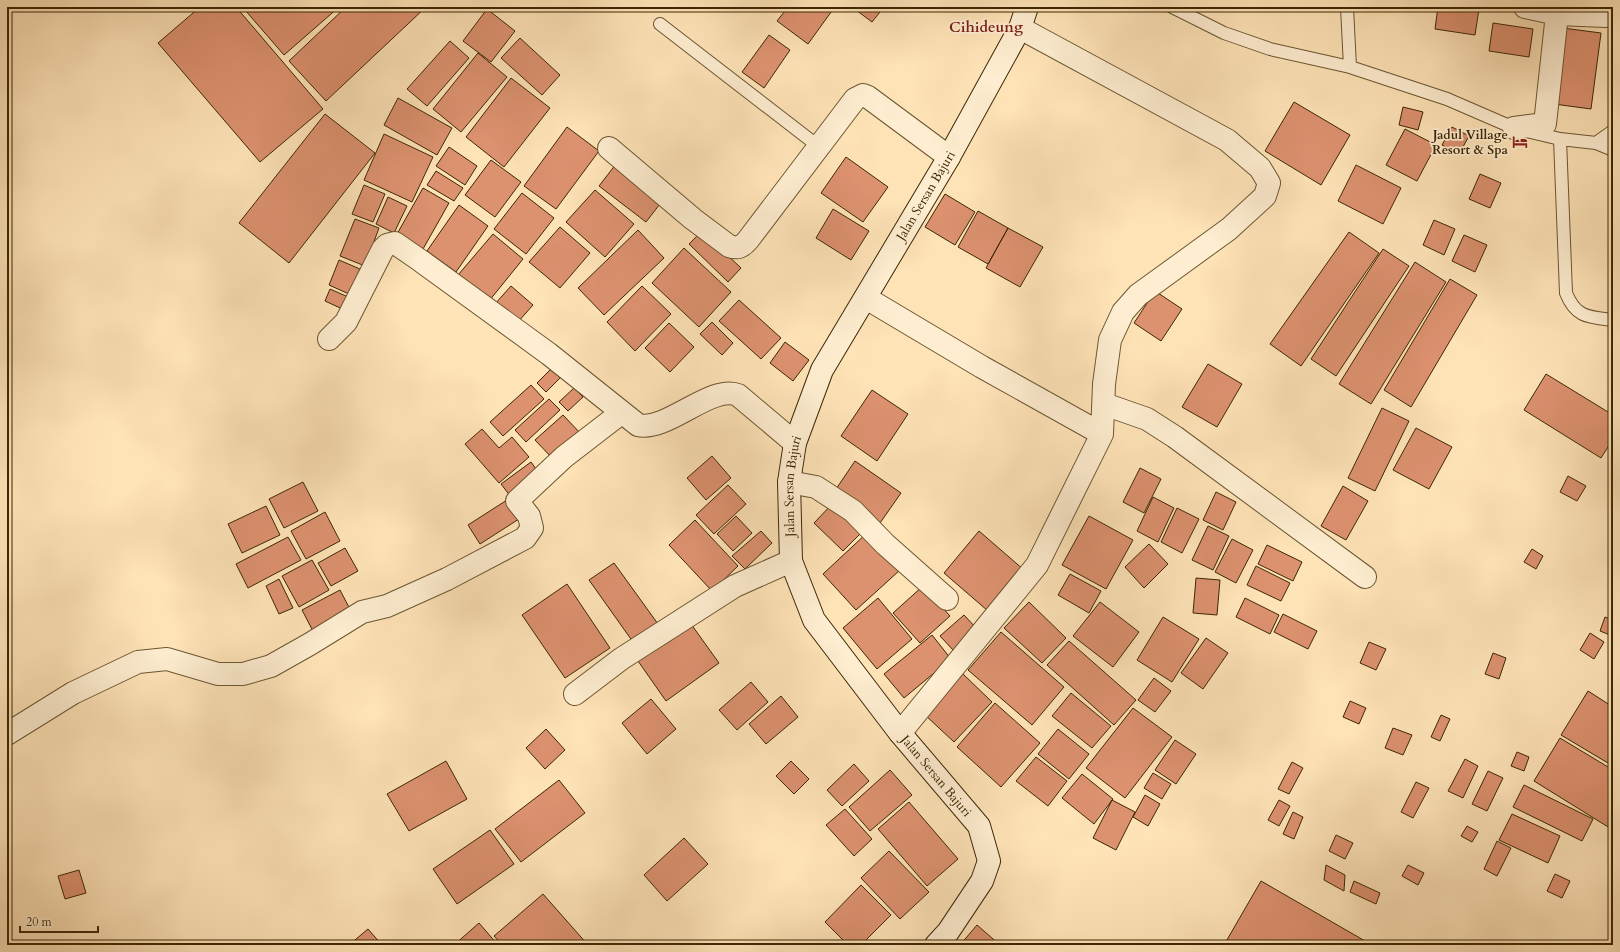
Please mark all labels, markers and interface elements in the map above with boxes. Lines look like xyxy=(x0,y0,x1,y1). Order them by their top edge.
district label: Cihideung xyxy=(949,17,1023,37)
place label: Jadul Village Resort & Spa xyxy=(1431,126,1509,159)
hotel icon: Jadul Village Resort & Spa xyxy=(1511,133,1529,151)
street label: Jalan Sersan Bajuri xyxy=(891,147,960,246)
street label: Jalan Sersan Bajuri xyxy=(780,433,806,539)
street label: Jalan Sersan Bajuri xyxy=(895,730,976,821)
scale bar xyxy=(20,908,98,934)
text: 20 m xyxy=(26,914,53,930)

